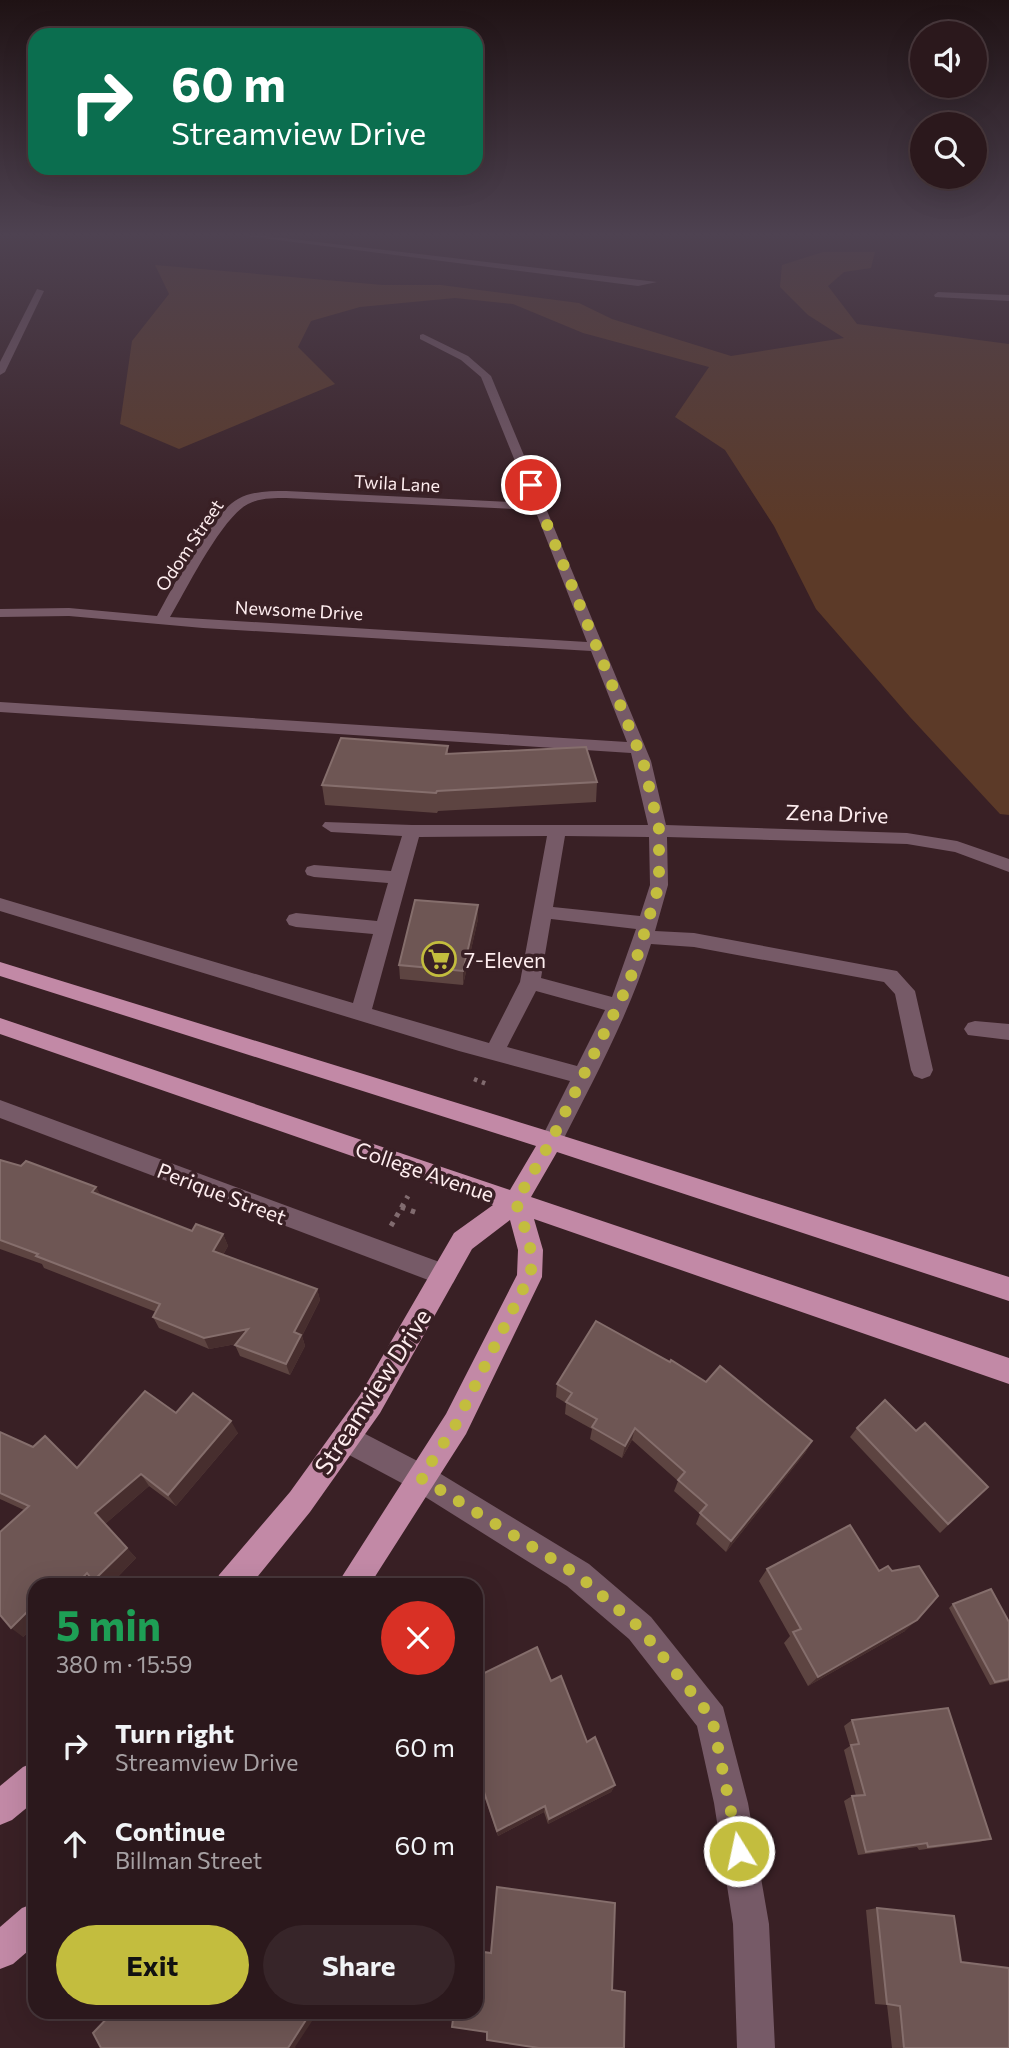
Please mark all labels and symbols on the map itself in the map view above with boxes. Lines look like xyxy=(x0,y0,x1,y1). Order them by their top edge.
pin xyxy=(501,455,561,515)
street label: Twila Lane xyxy=(353,470,441,496)
street label: Odom Street xyxy=(150,495,228,595)
street label: Newsome Drive xyxy=(234,596,364,624)
street label: Zena Drive xyxy=(785,799,889,827)
supermarket icon: 7-Eleven xyxy=(420,940,458,978)
place label: 7-Eleven xyxy=(464,947,546,972)
street label: College Avenue xyxy=(352,1136,498,1206)
street label: Perique Street xyxy=(154,1157,290,1229)
street label: Streamview Drive xyxy=(308,1303,436,1479)
position arrow xyxy=(702,1814,776,1888)

